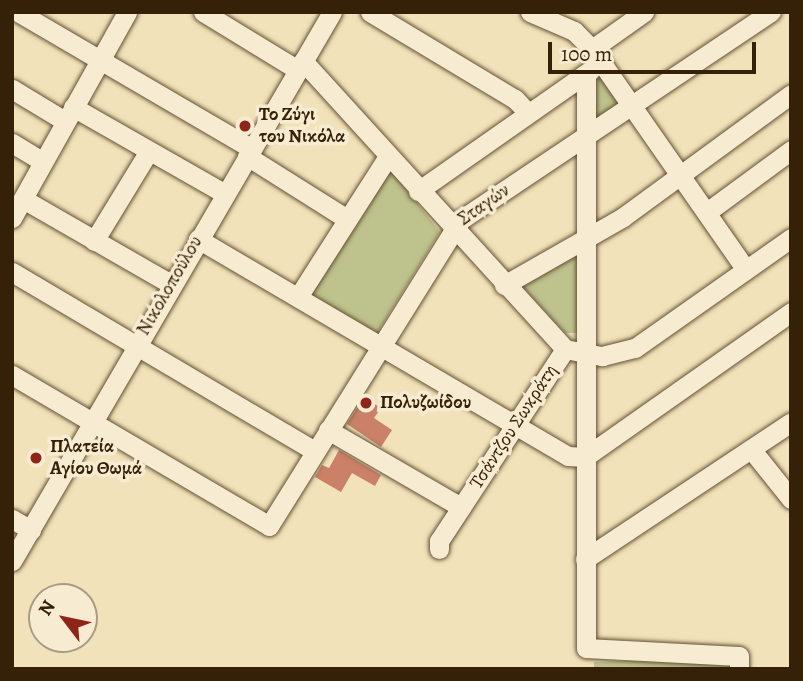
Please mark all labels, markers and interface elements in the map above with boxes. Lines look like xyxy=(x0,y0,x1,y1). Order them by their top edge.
scale bar xyxy=(551,28,759,72)
text: 100 m xyxy=(561,40,612,68)
place label: Το Ζύγι του Νικόλα xyxy=(259,104,345,148)
marker: Το Ζύγι του Νικόλα xyxy=(237,118,253,134)
street label: Σταγών xyxy=(454,179,514,231)
street label: Νικολοπούλου xyxy=(132,232,208,340)
street label: Τσάντζου Σωκράτη xyxy=(465,361,563,493)
place label: Πολυζωίδου xyxy=(380,392,471,414)
marker: Πολυζωίδου xyxy=(358,395,374,411)
place label: Πλατεία Αγίου Θωμά xyxy=(50,436,142,480)
marker: Πλατεία Αγίου Θωμά xyxy=(28,450,44,466)
north arrow xyxy=(28,583,98,653)
text: N xyxy=(32,595,62,621)

